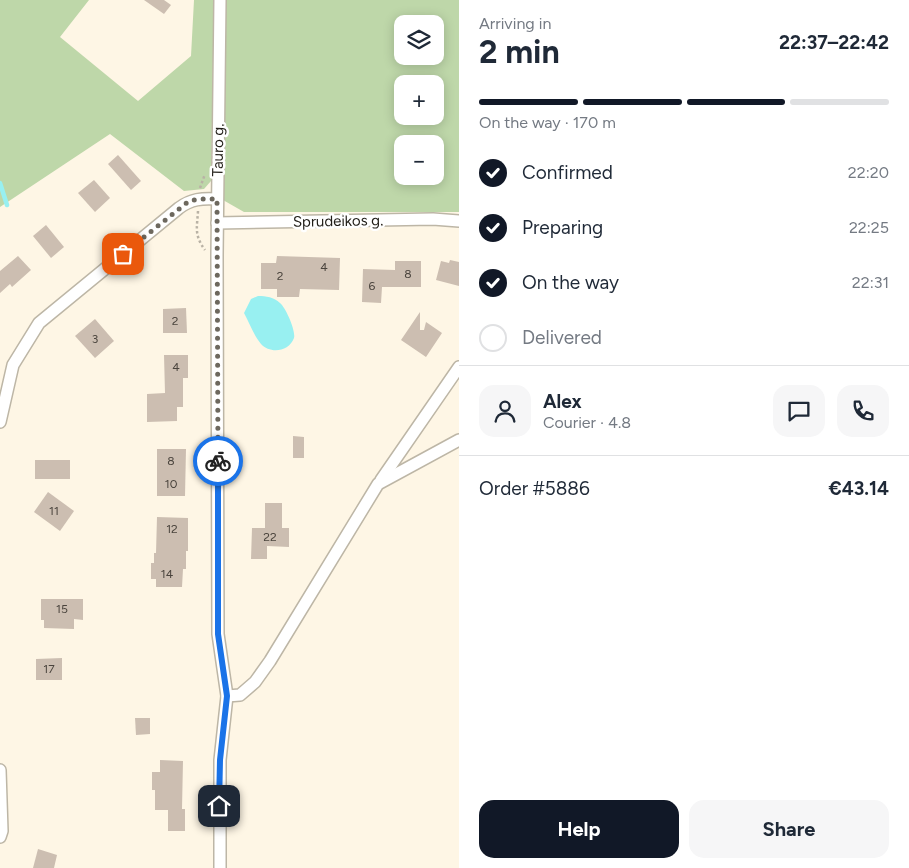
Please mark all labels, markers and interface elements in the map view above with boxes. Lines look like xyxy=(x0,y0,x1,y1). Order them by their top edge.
text: Arriving in xyxy=(479,14,551,33)
map controls xyxy=(394,15,444,185)
button: layers xyxy=(394,15,444,65)
text: 22:37–22:42 xyxy=(779,31,889,54)
text: 2 min xyxy=(479,33,560,71)
button: + xyxy=(394,75,444,125)
text: On the way · 170 m xyxy=(479,113,616,132)
street label: Tauro g. xyxy=(209,123,227,177)
button: − xyxy=(394,135,444,185)
icon: check xyxy=(479,159,507,187)
text: Confirmed xyxy=(522,161,613,184)
text: 22:20 xyxy=(848,163,889,182)
street label: Sprudeikos g. xyxy=(293,211,383,231)
icon: check xyxy=(479,214,507,242)
text: Preparing xyxy=(522,216,603,239)
text: 22:25 xyxy=(849,218,889,237)
pin xyxy=(102,233,144,275)
icon: bag xyxy=(109,240,137,268)
house number: 4 xyxy=(320,260,328,274)
house number: 8 xyxy=(404,267,412,281)
house number: 2 xyxy=(277,269,283,283)
icon: check xyxy=(479,269,507,297)
text: On the way xyxy=(522,271,619,294)
text: 22:31 xyxy=(852,273,889,292)
house number: 6 xyxy=(369,279,376,293)
house number: 2 xyxy=(172,314,178,328)
text: Delivered xyxy=(522,326,602,349)
house number: 3 xyxy=(92,332,98,346)
house number: 4 xyxy=(172,360,180,374)
button: person xyxy=(479,385,531,437)
button: chat xyxy=(773,385,825,437)
button: phone xyxy=(837,385,889,437)
text: Alex xyxy=(543,390,582,413)
text: Courier · 4.8 xyxy=(543,413,631,432)
courier xyxy=(193,436,243,486)
icon: bike xyxy=(204,447,232,475)
house number: 8 xyxy=(167,454,175,468)
house number: 10 xyxy=(165,477,178,491)
text: Order #5886 xyxy=(479,477,590,500)
text: €43.14 xyxy=(828,477,889,500)
house number: 11 xyxy=(49,504,59,518)
house number: 12 xyxy=(166,522,178,536)
house number: 22 xyxy=(263,530,277,544)
house number: 14 xyxy=(161,567,174,581)
house number: 15 xyxy=(56,602,68,616)
house number: 17 xyxy=(43,662,55,676)
pin xyxy=(198,785,240,827)
icon: home xyxy=(205,792,233,820)
button: Help xyxy=(479,800,679,858)
button: Share xyxy=(689,800,889,858)

